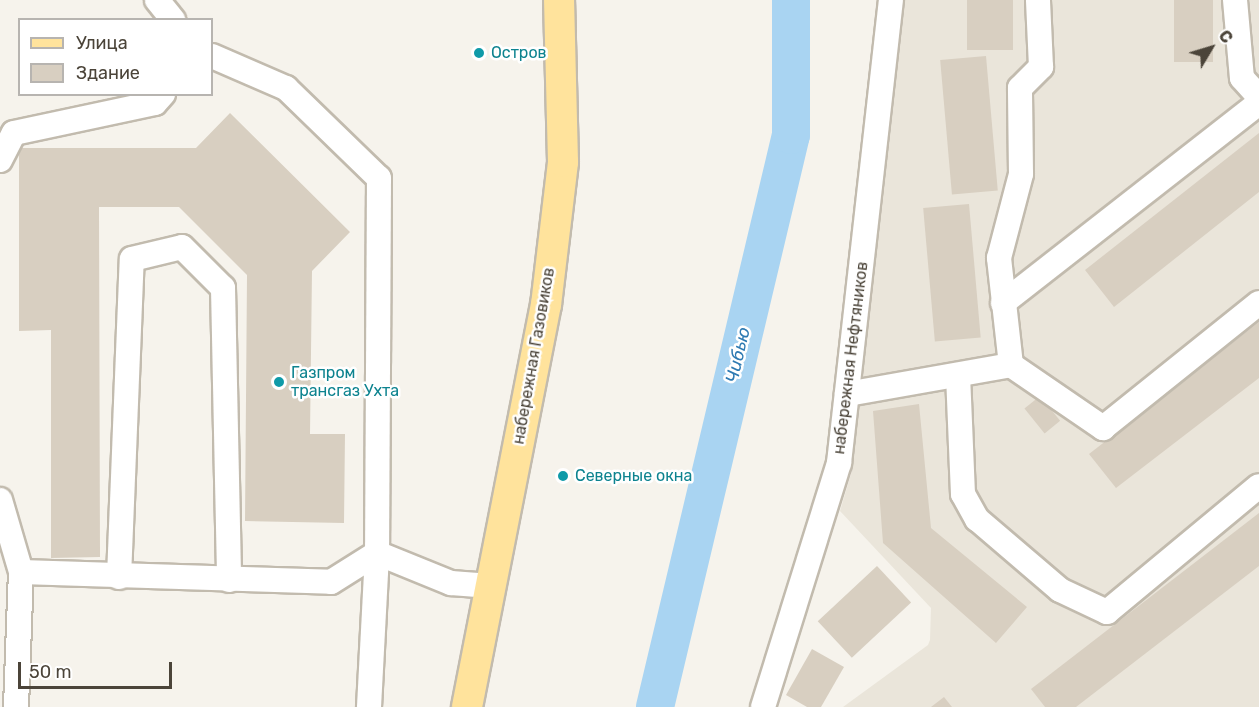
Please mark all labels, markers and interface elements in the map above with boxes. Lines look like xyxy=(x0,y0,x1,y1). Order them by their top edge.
legend xyxy=(18,18,213,96)
north arrow xyxy=(1181,18,1241,78)
text: С xyxy=(1215,26,1237,47)
text: Улица xyxy=(76,32,128,54)
place label: Остров xyxy=(491,43,547,63)
marker: Остров xyxy=(472,46,486,60)
text: Здание xyxy=(76,62,140,84)
street label: набережная Нефтяников xyxy=(830,261,872,455)
street label: набережная Газовиков xyxy=(509,266,559,446)
water label: Чибью xyxy=(721,325,755,385)
place label: Газпром трансгаз Ухта xyxy=(291,363,399,401)
marker: Газпром трансгаз Ухта xyxy=(272,375,286,389)
place label: Северные окна xyxy=(575,466,692,486)
marker: Северные окна xyxy=(556,469,570,483)
scale bar xyxy=(21,650,176,688)
text: 50 m xyxy=(29,661,72,683)

